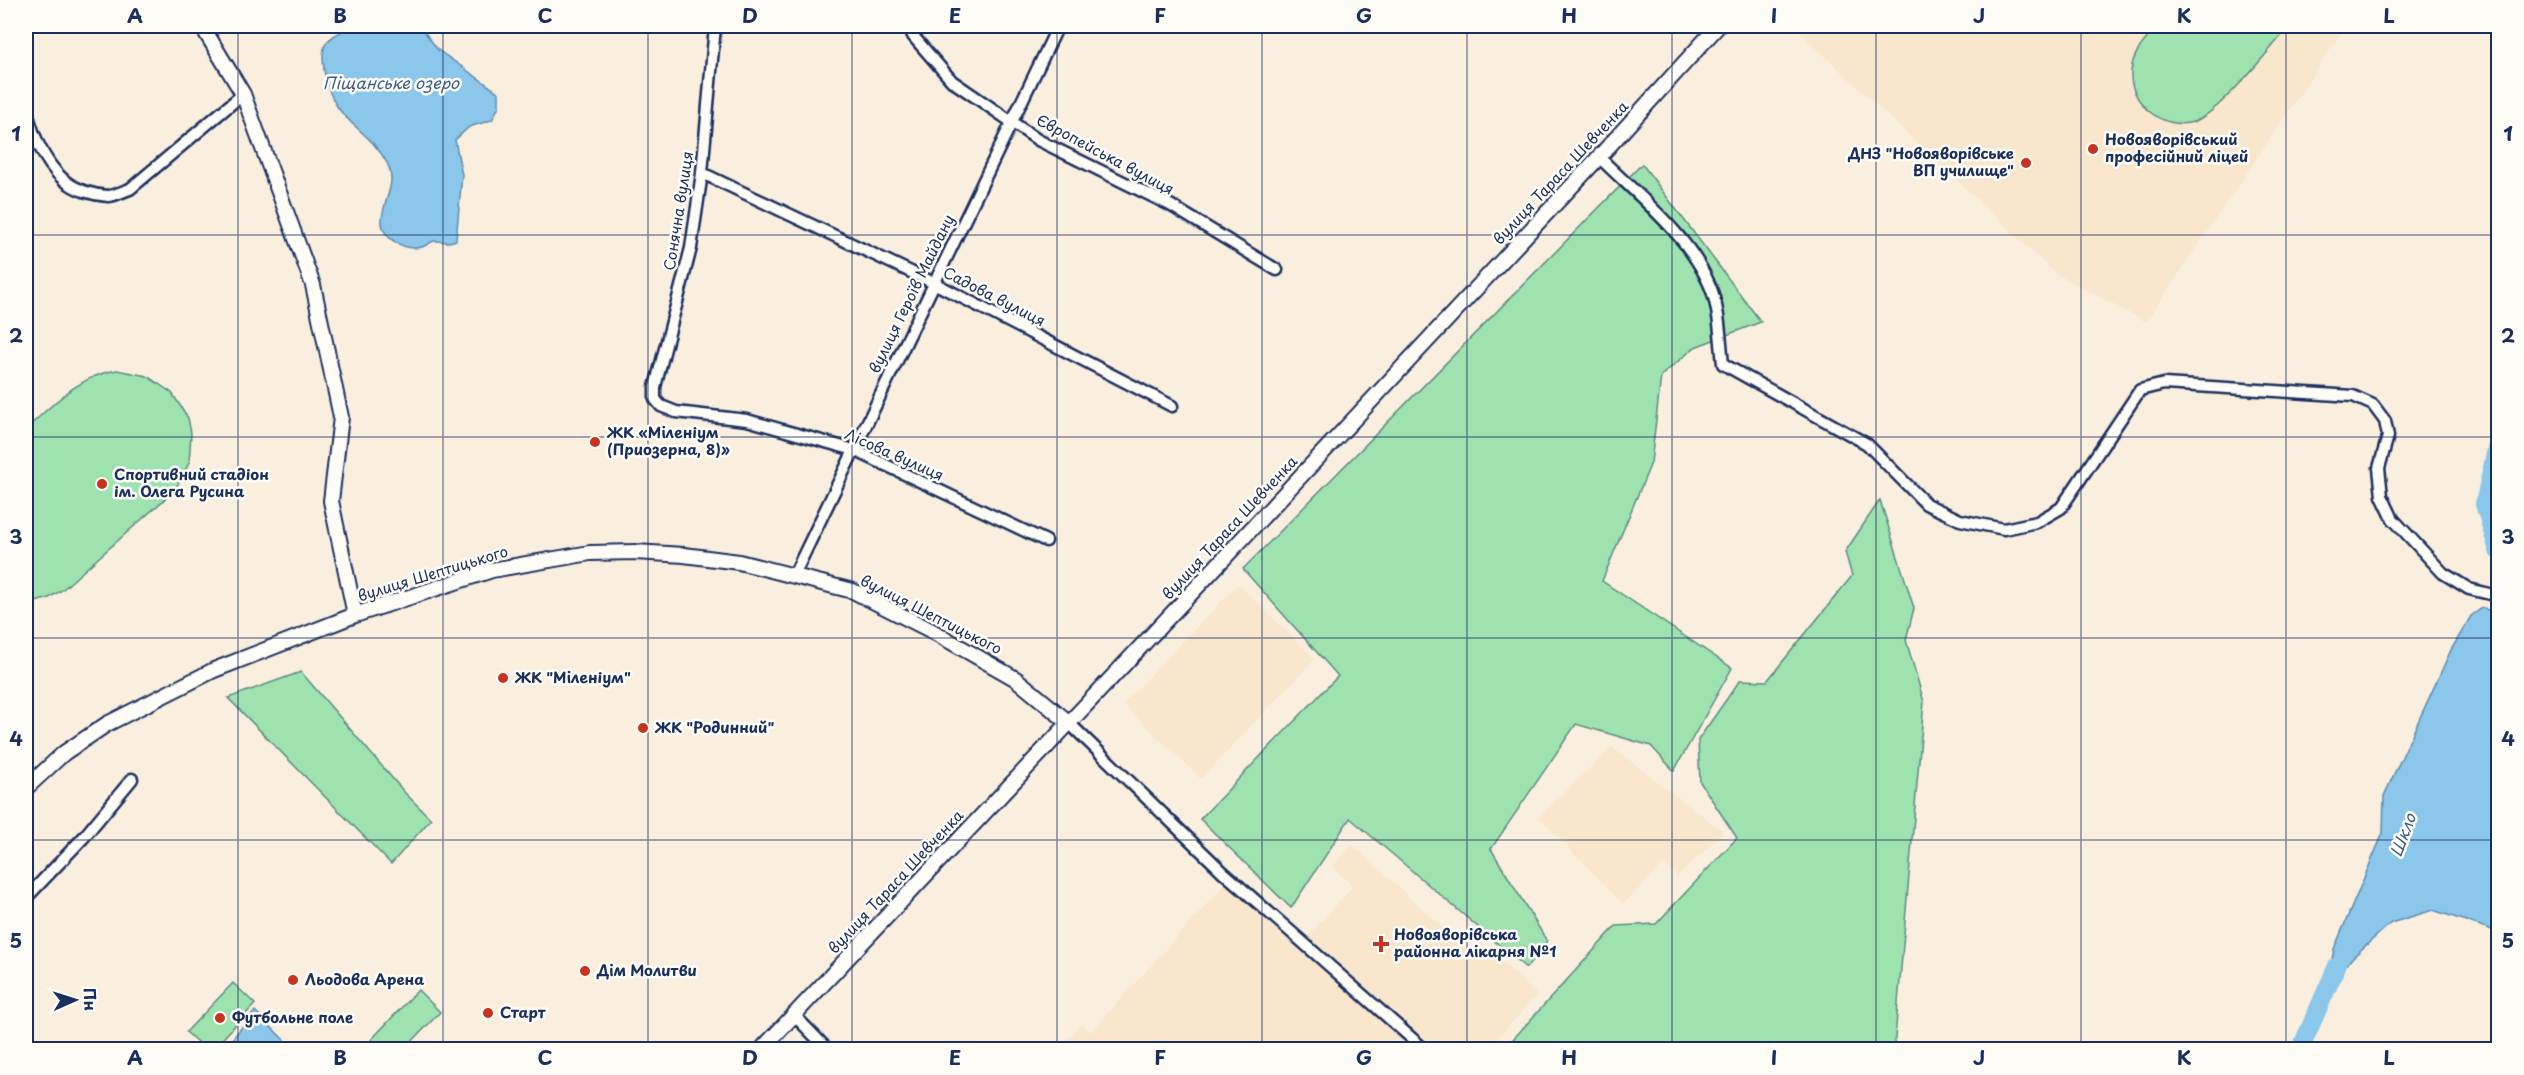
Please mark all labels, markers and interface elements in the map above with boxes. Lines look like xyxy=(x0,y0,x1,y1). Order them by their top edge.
text: A xyxy=(127,0,143,30)
text: B xyxy=(333,0,347,30)
text: C xyxy=(537,0,553,30)
text: D xyxy=(742,0,758,30)
text: E xyxy=(949,0,961,30)
text: F xyxy=(1154,0,1166,30)
text: G xyxy=(1356,0,1372,30)
text: H xyxy=(1561,0,1577,30)
text: I xyxy=(1771,0,1777,30)
text: J xyxy=(1973,0,1985,30)
text: K xyxy=(2177,0,2192,30)
text: L xyxy=(2383,0,2395,30)
water label: Піщанське озеро xyxy=(323,70,460,94)
street label: вулиця Тараса Шевченка xyxy=(1487,94,1633,249)
street label: Європейська вулиця xyxy=(1033,108,1179,200)
text: 1 xyxy=(11,118,21,148)
text: 1 xyxy=(2503,118,2513,148)
place label: Новояворівський професійний ліцей xyxy=(2105,127,2249,167)
place label: ДНЗ "Новояворівське ВП училище" xyxy=(1847,141,2014,181)
marker: Новояворівський професійний ліцей xyxy=(2086,142,2100,156)
street label: Сонячна вулиця xyxy=(657,149,698,272)
marker: ДНЗ "Новояворівське ВП училище" xyxy=(2019,156,2033,170)
street label: вулиця Героїв Майдану xyxy=(862,210,959,377)
street label: Садова вулиця xyxy=(940,260,1050,331)
text: 2 xyxy=(9,320,23,350)
text: 2 xyxy=(2501,320,2515,350)
place label: ЖК «Міленіум (Приозерна, 8)» xyxy=(606,420,730,460)
street label: Лісова вулиця xyxy=(841,422,948,486)
marker: ЖК «Міленіум (Приозерна, 8)» xyxy=(588,435,602,449)
street label: вулиця Тараса Шевченка xyxy=(1156,449,1302,604)
place label: Спортивний стадіон ім. Олега Русина xyxy=(114,462,269,502)
marker: Спортивний стадіон ім. Олега Русина xyxy=(95,477,109,491)
text: 3 xyxy=(9,521,23,551)
text: 3 xyxy=(2501,521,2515,551)
street label: вулиця Шептицького xyxy=(354,539,511,606)
street label: вулиця Шептицького xyxy=(857,568,1007,659)
place label: ЖК "Міленіум" xyxy=(514,665,631,688)
marker: ЖК "Міленіум" xyxy=(496,671,510,685)
place label: ЖК "Родинний" xyxy=(654,715,774,738)
marker: ЖК "Родинний" xyxy=(636,721,650,735)
text: 4 xyxy=(9,723,23,753)
text: 4 xyxy=(2501,723,2515,753)
street label: вулиця Тараса Шевченка xyxy=(822,803,968,958)
water label: Шкло xyxy=(2383,809,2422,860)
place label: Новояворівська районна лікарня №1 xyxy=(1394,922,1556,962)
text: 5 xyxy=(10,925,22,955)
text: 5 xyxy=(2502,925,2514,955)
marker: Новояворівська районна лікарня №1 xyxy=(1372,935,1390,953)
place label: Дім Молитви xyxy=(596,958,697,981)
marker: Дім Молитви xyxy=(578,964,592,978)
place label: Льодова Арена xyxy=(305,967,424,990)
north arrow xyxy=(45,970,105,1030)
marker: Льодова Арена xyxy=(286,973,300,987)
text: Пн xyxy=(78,987,104,1011)
place label: Старт xyxy=(500,1000,546,1023)
place label: Футбольне поле xyxy=(232,1005,353,1028)
marker: Старт xyxy=(481,1006,495,1020)
marker: Футбольне поле xyxy=(213,1011,227,1025)
text: A xyxy=(127,1042,143,1072)
text: B xyxy=(333,1042,347,1072)
text: C xyxy=(537,1042,553,1072)
text: D xyxy=(742,1042,758,1072)
text: E xyxy=(949,1042,961,1072)
text: F xyxy=(1154,1042,1166,1072)
text: G xyxy=(1356,1042,1372,1072)
text: H xyxy=(1561,1042,1577,1072)
text: I xyxy=(1771,1042,1777,1072)
text: J xyxy=(1973,1042,1985,1072)
text: K xyxy=(2177,1042,2192,1072)
text: L xyxy=(2383,1042,2395,1072)

